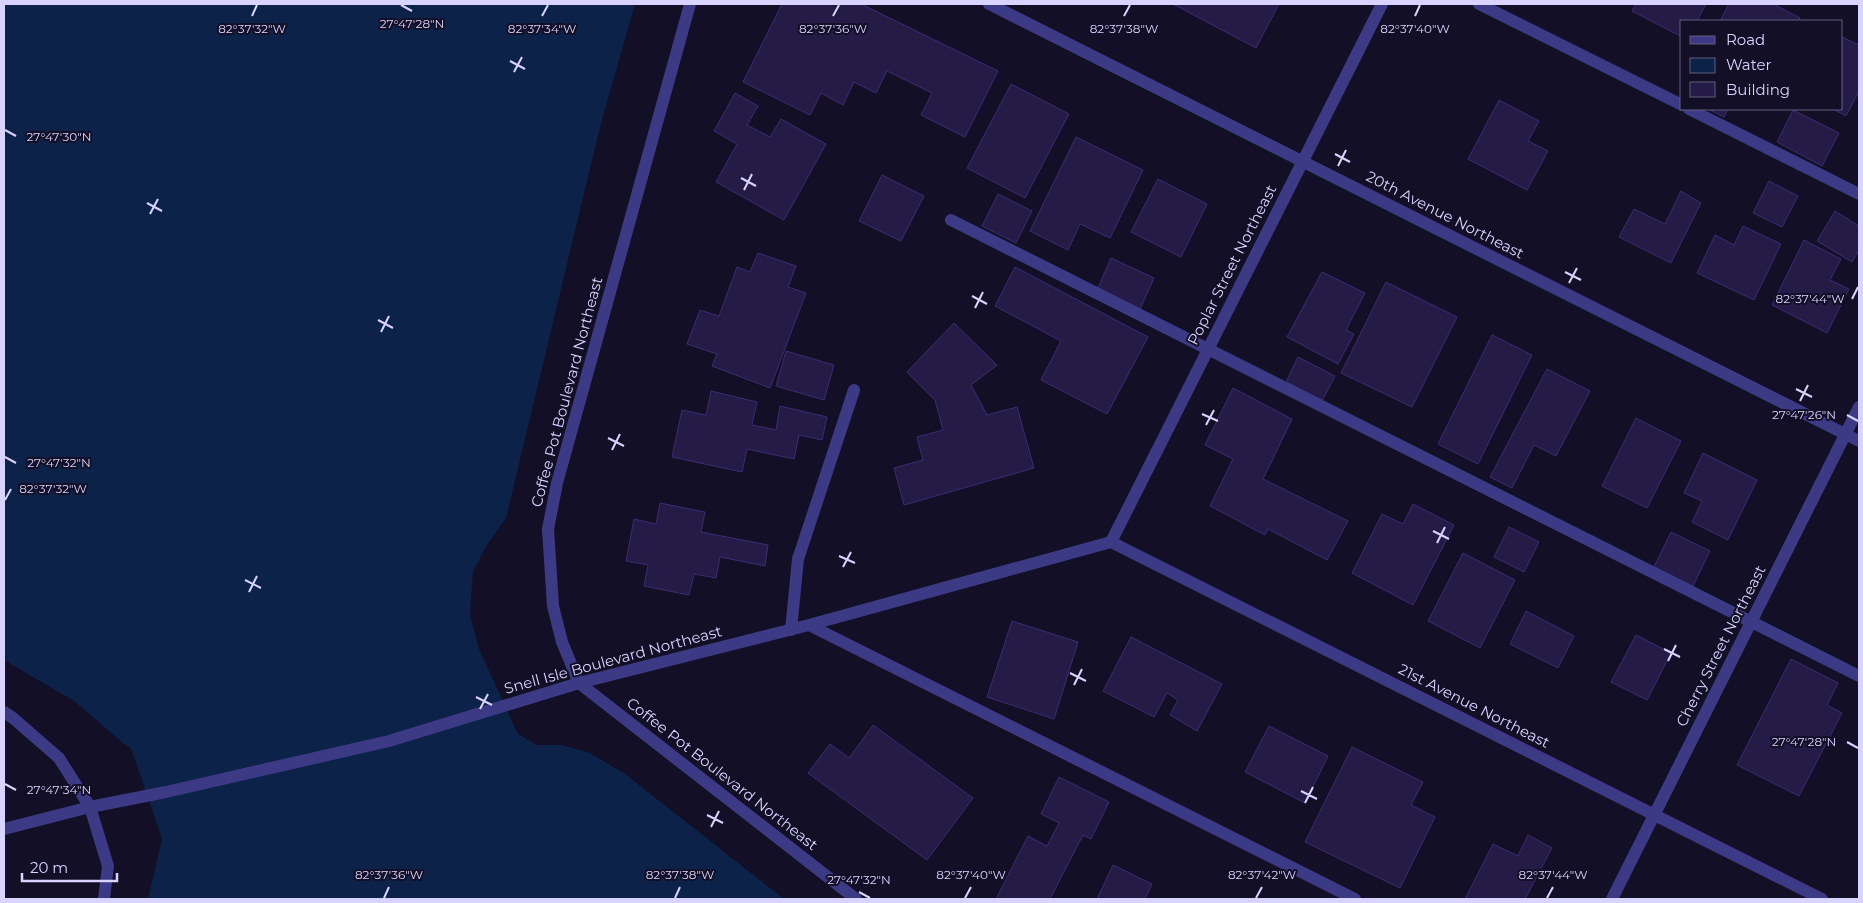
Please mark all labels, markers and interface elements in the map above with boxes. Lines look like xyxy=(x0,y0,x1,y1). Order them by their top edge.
text: 27°47'28"N xyxy=(380,16,444,31)
legend xyxy=(1680,20,1843,110)
text: 82°37'32"W xyxy=(218,21,286,36)
text: 82°37'34"W xyxy=(508,21,576,36)
text: 82°37'36"W xyxy=(799,21,867,36)
text: 82°37'38"W xyxy=(1090,21,1158,36)
text: 82°37'40"W xyxy=(1380,21,1450,36)
text: Road xyxy=(1726,30,1765,49)
text: Water xyxy=(1726,55,1772,74)
text: Building xyxy=(1726,80,1790,99)
text: 27°47'30"N xyxy=(27,129,91,144)
street label: 20th Avenue Northeast xyxy=(1363,166,1527,263)
street label: Poplar Street Northeast xyxy=(1183,181,1280,348)
street label: Coffee Pot Boulevard Northeast xyxy=(527,275,606,509)
text: 82°37'44"W xyxy=(1776,291,1845,306)
text: 27°47'26"N xyxy=(1772,407,1836,422)
text: 27°47'32"N xyxy=(27,455,91,470)
text: 82°37'32"W xyxy=(19,481,87,496)
street label: Cherry Street Northeast xyxy=(1672,562,1769,729)
street label: Snell Isle Boulevard Northeast xyxy=(502,621,724,698)
street label: 21st Avenue Northeast xyxy=(1396,659,1553,752)
street label: Coffee Pot Boulevard Northeast xyxy=(623,693,822,854)
text: 27°47'28"N xyxy=(1772,734,1836,749)
text: 27°47'34"N xyxy=(27,782,91,797)
scale bar xyxy=(22,850,118,882)
text: 20 m xyxy=(30,858,68,877)
text: 82°37'36"W xyxy=(355,867,423,882)
text: 82°37'38"W xyxy=(646,867,714,882)
text: 82°37'40"W xyxy=(936,867,1006,882)
text: 82°37'42"W xyxy=(1228,867,1296,882)
text: 82°37'44"W xyxy=(1519,867,1588,882)
text: 27°47'32"N xyxy=(827,872,891,887)

